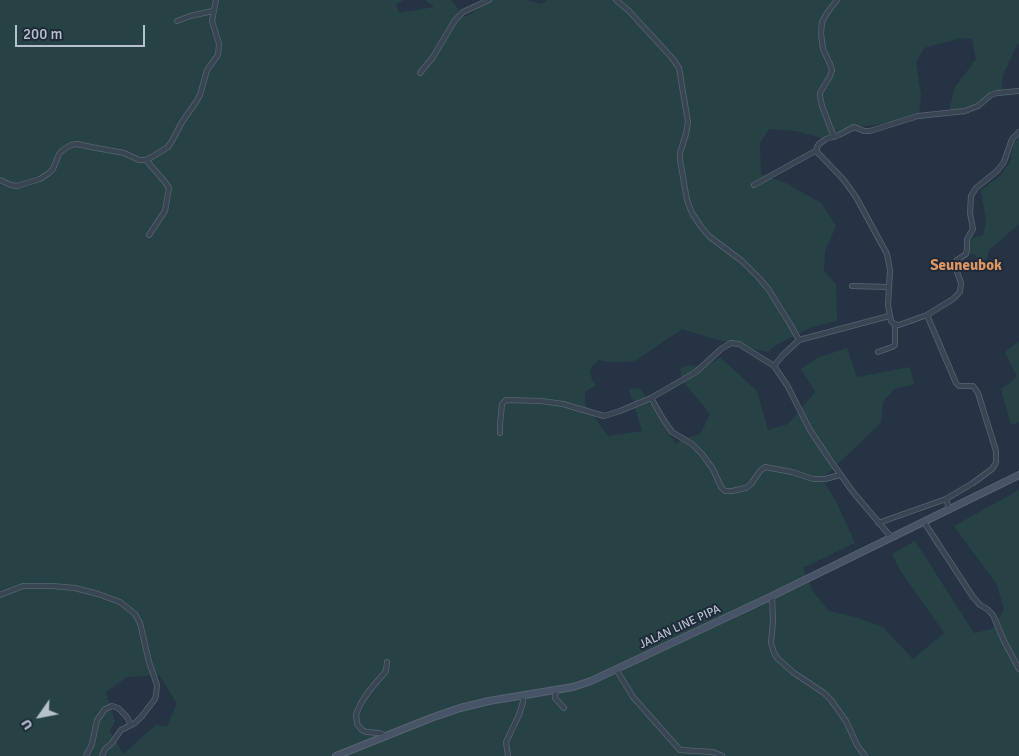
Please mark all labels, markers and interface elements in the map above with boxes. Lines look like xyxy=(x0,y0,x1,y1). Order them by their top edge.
scale bar xyxy=(18,15,148,47)
text: 200 m xyxy=(23,25,63,43)
district label: Seuneubok xyxy=(930,257,1002,275)
street label: JALAN LINE PIPA xyxy=(637,602,723,652)
north arrow xyxy=(15,691,65,741)
text: U xyxy=(17,716,37,733)

